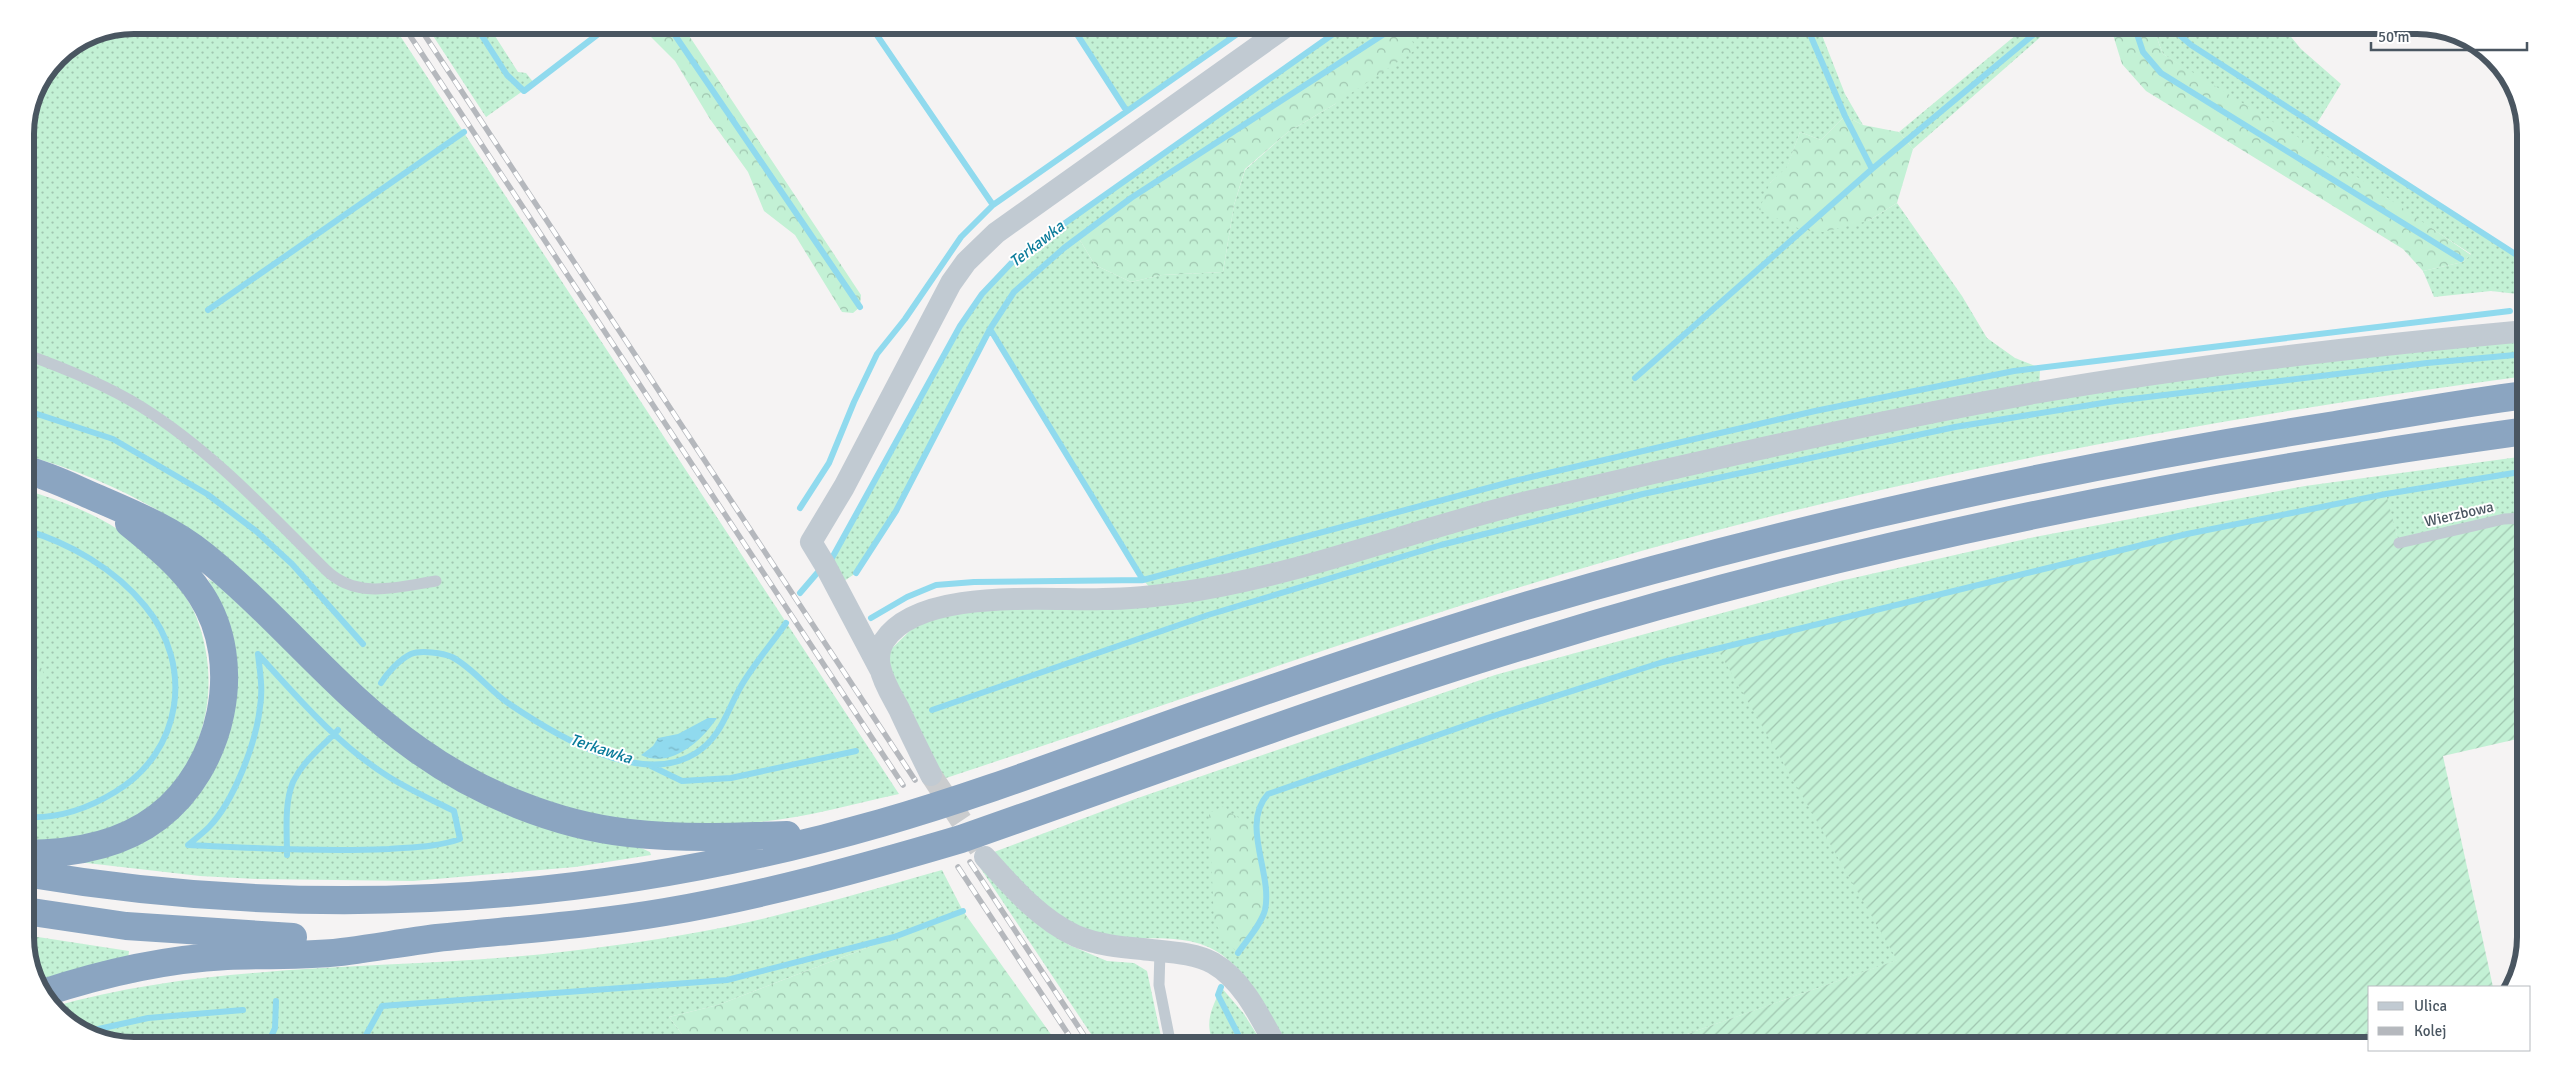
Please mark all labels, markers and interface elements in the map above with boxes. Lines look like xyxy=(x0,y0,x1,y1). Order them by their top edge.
scale bar xyxy=(2371,20,2527,52)
text: 50 m xyxy=(2378,28,2409,46)
water label: Terkawka xyxy=(1006,216,1069,272)
street label: Wierzbowa xyxy=(2423,497,2495,531)
water label: Terkawka xyxy=(567,730,635,769)
legend xyxy=(2368,986,2531,1051)
text: Ulica xyxy=(2414,997,2447,1015)
text: Kolej xyxy=(2414,1022,2446,1040)

